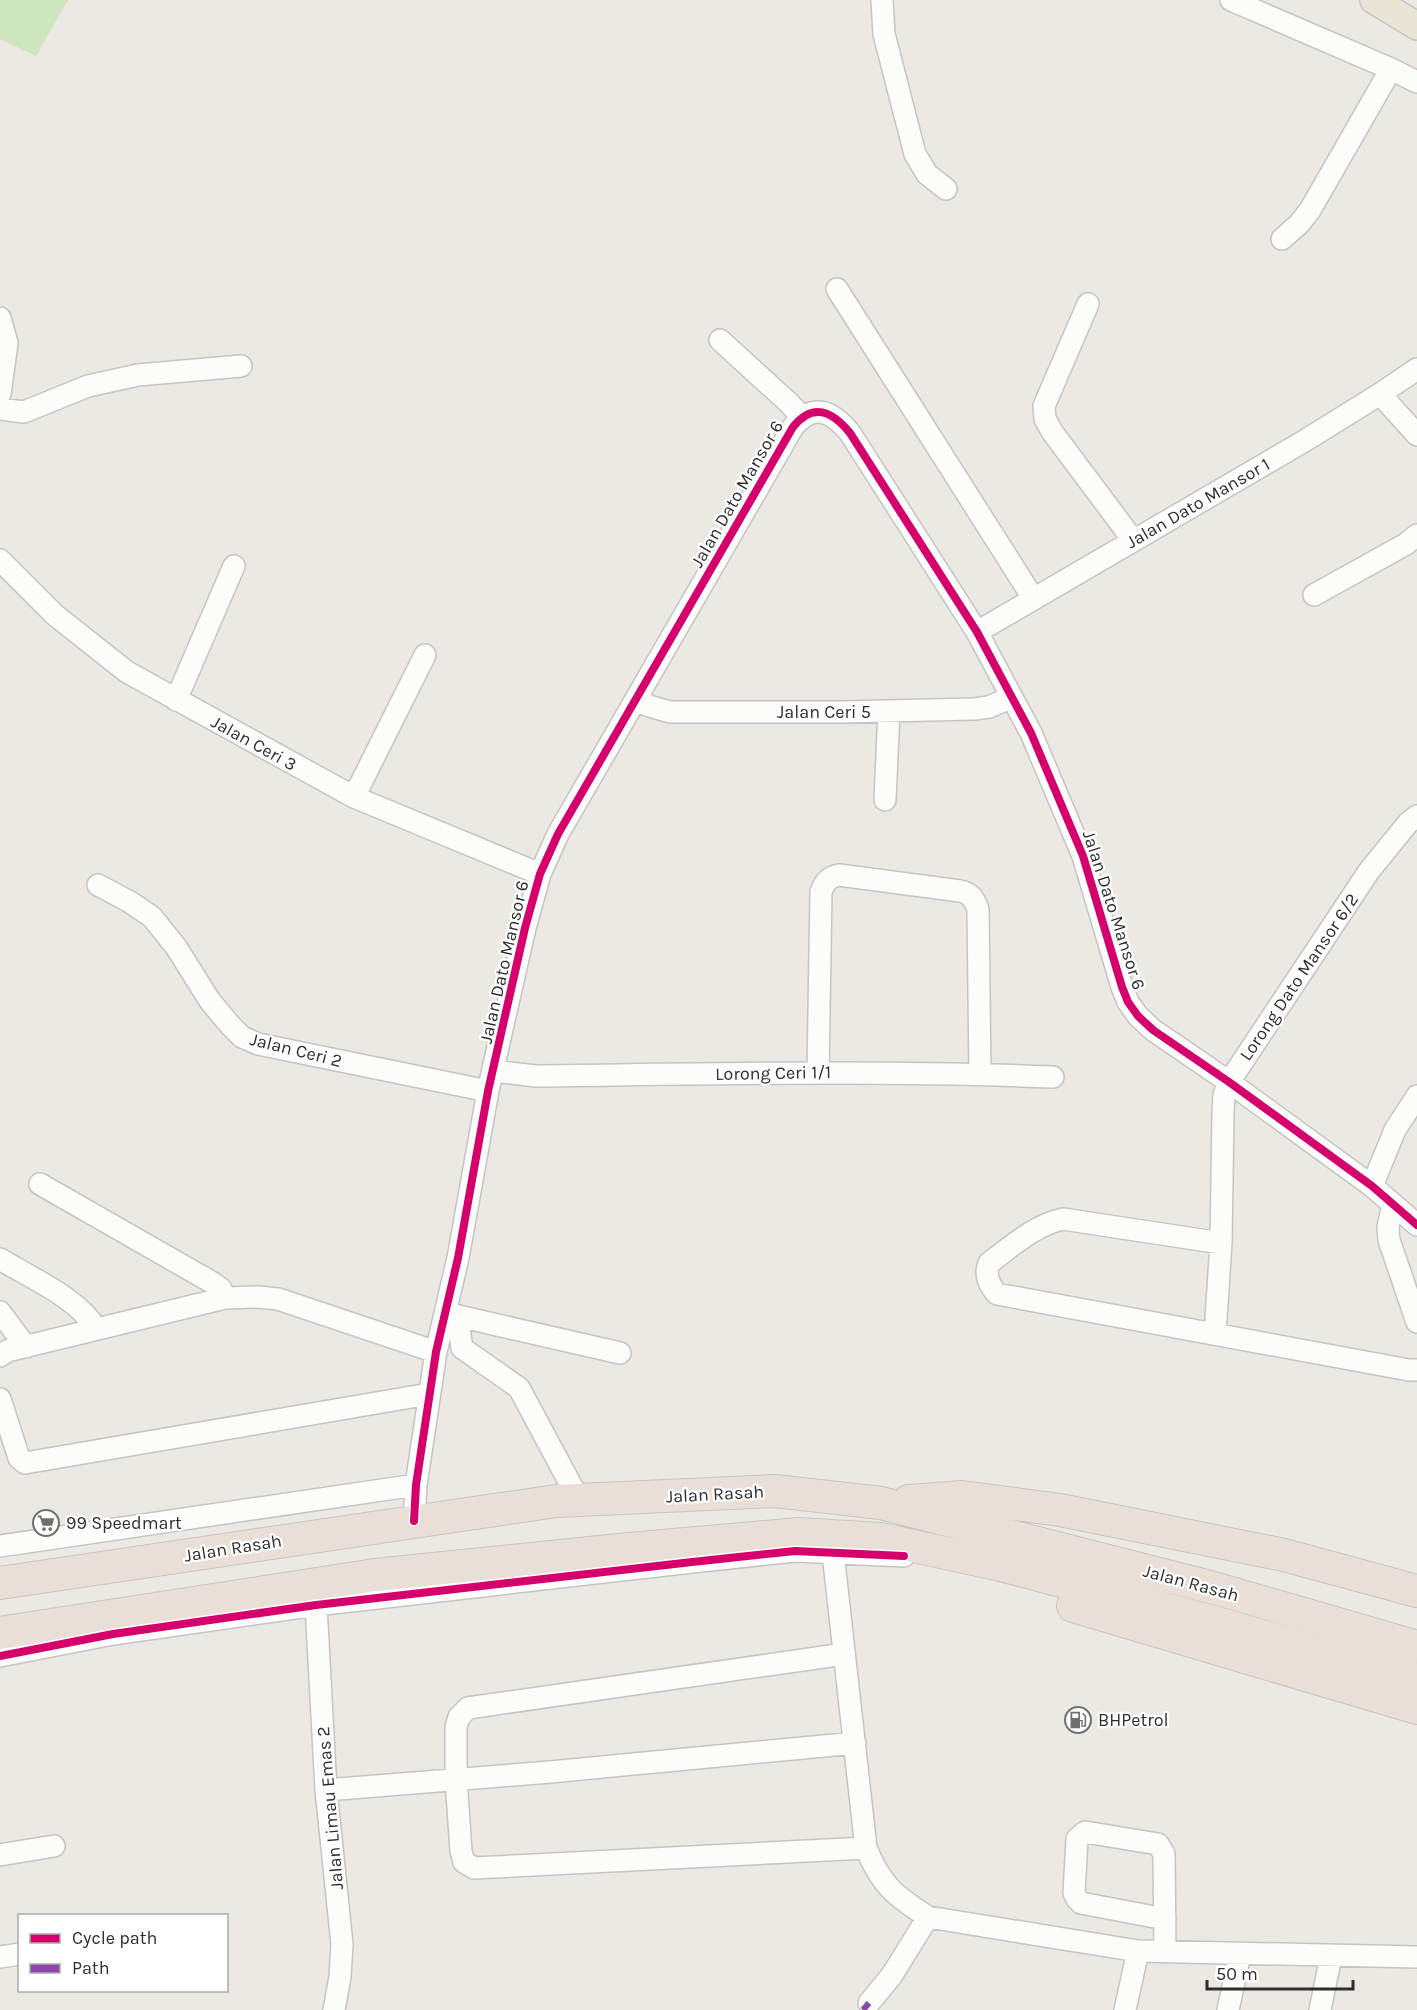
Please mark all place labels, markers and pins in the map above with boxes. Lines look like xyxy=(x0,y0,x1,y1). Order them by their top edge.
supermarket icon: 99 Speedmart xyxy=(31,1508,61,1538)
place label: 99 Speedmart xyxy=(66,1512,182,1534)
fuel station icon: BHPetrol xyxy=(1063,1705,1093,1735)
place label: BHPetrol xyxy=(1098,1709,1169,1731)

